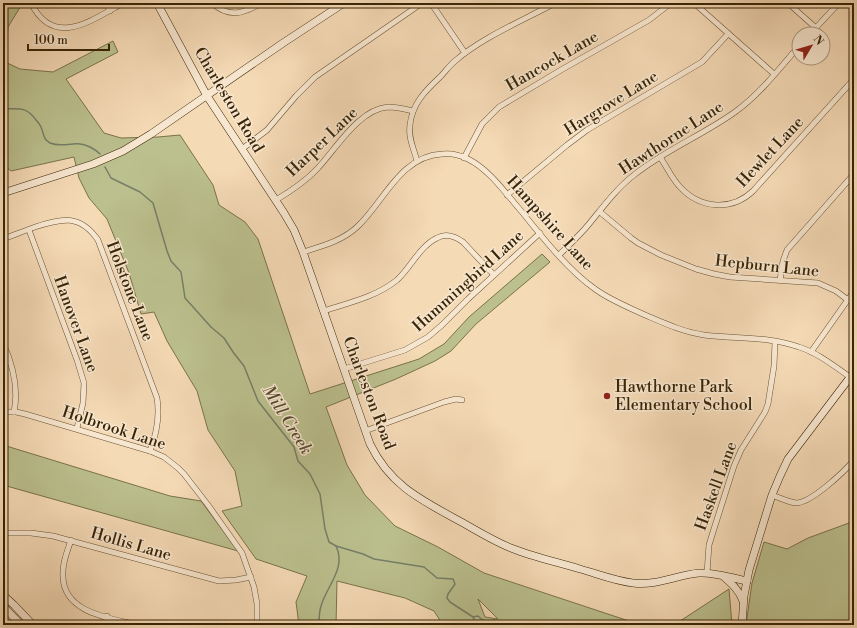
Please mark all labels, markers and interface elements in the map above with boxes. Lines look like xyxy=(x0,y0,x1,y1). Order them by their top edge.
scale bar xyxy=(28,26,109,52)
street label: Hancock Lane xyxy=(502,26,602,96)
north arrow xyxy=(791,26,831,66)
text: 100 m xyxy=(34,33,68,48)
text: N xyxy=(810,33,826,48)
street label: Charleston Road xyxy=(190,44,268,156)
street label: Hargrove Lane xyxy=(560,66,662,140)
street label: Hawthorne Lane xyxy=(615,97,727,179)
street label: Harper Lane xyxy=(282,103,362,181)
street label: Hewlet Lane xyxy=(732,112,808,192)
street label: Hampshire Lane xyxy=(502,172,598,274)
street label: Hummingbird Lane xyxy=(408,226,528,336)
street label: Holstone Lane xyxy=(102,238,158,344)
street label: Hepburn Lane xyxy=(714,251,820,281)
street label: Hanover Lane xyxy=(49,273,103,375)
street label: Charleston Road xyxy=(338,334,400,452)
place label: Hawthorne Park Elementary School xyxy=(615,377,753,415)
water label: Mill Creek xyxy=(257,381,317,459)
marker: Hawthorne Park Elementary School xyxy=(602,391,612,401)
street label: Holbrook Lane xyxy=(59,402,169,454)
street label: Haskell Lane xyxy=(691,439,741,533)
street label: Hollis Lane xyxy=(88,523,174,565)

